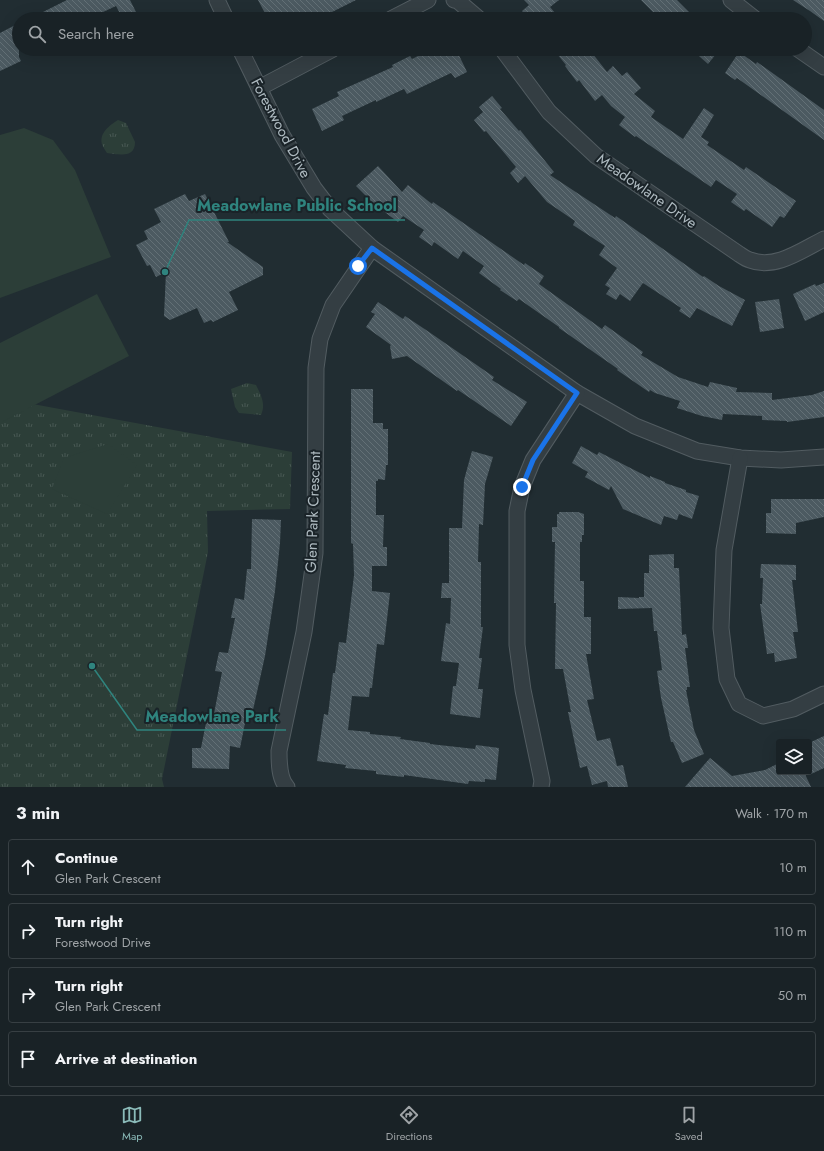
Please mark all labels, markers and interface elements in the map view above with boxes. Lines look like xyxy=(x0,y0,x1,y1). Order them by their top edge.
search box xyxy=(12,12,812,56)
icon: search xyxy=(26,23,48,45)
text: Search here xyxy=(58,23,134,45)
street label: Forestwood Drive xyxy=(245,74,317,182)
street label: Meadowlane Drive xyxy=(592,148,702,234)
callout: Meadowlane Public School xyxy=(189,192,405,220)
text: Meadowlane Public School xyxy=(197,194,397,217)
route start xyxy=(349,257,367,275)
street label: Glen Park Crescent xyxy=(300,450,326,573)
route end xyxy=(513,478,531,496)
callout: Meadowlane Park xyxy=(137,702,286,730)
text: Meadowlane Park xyxy=(145,705,279,728)
map controls xyxy=(776,739,812,775)
button: layers xyxy=(776,739,812,775)
text: 3 min xyxy=(16,801,60,825)
text: Walk · 170 m xyxy=(735,804,808,823)
text: Continue xyxy=(55,847,118,869)
icon: ahead xyxy=(17,856,39,878)
text: 10 m xyxy=(779,858,807,877)
text: Glen Park Crescent xyxy=(55,869,161,888)
text: Turn right xyxy=(55,911,123,933)
icon: right xyxy=(17,920,39,942)
text: 110 m xyxy=(773,922,807,941)
text: Forestwood Drive xyxy=(55,933,151,952)
text: Turn right xyxy=(55,975,123,997)
icon: right xyxy=(17,984,39,1006)
text: 50 m xyxy=(778,986,807,1005)
text: Glen Park Crescent xyxy=(55,997,161,1016)
icon: arrive xyxy=(17,1048,39,1070)
text: Arrive at destination xyxy=(55,1048,197,1070)
tab: Map xyxy=(121,1104,143,1144)
tab: Directions xyxy=(386,1104,432,1144)
tab: Saved xyxy=(675,1104,703,1144)

